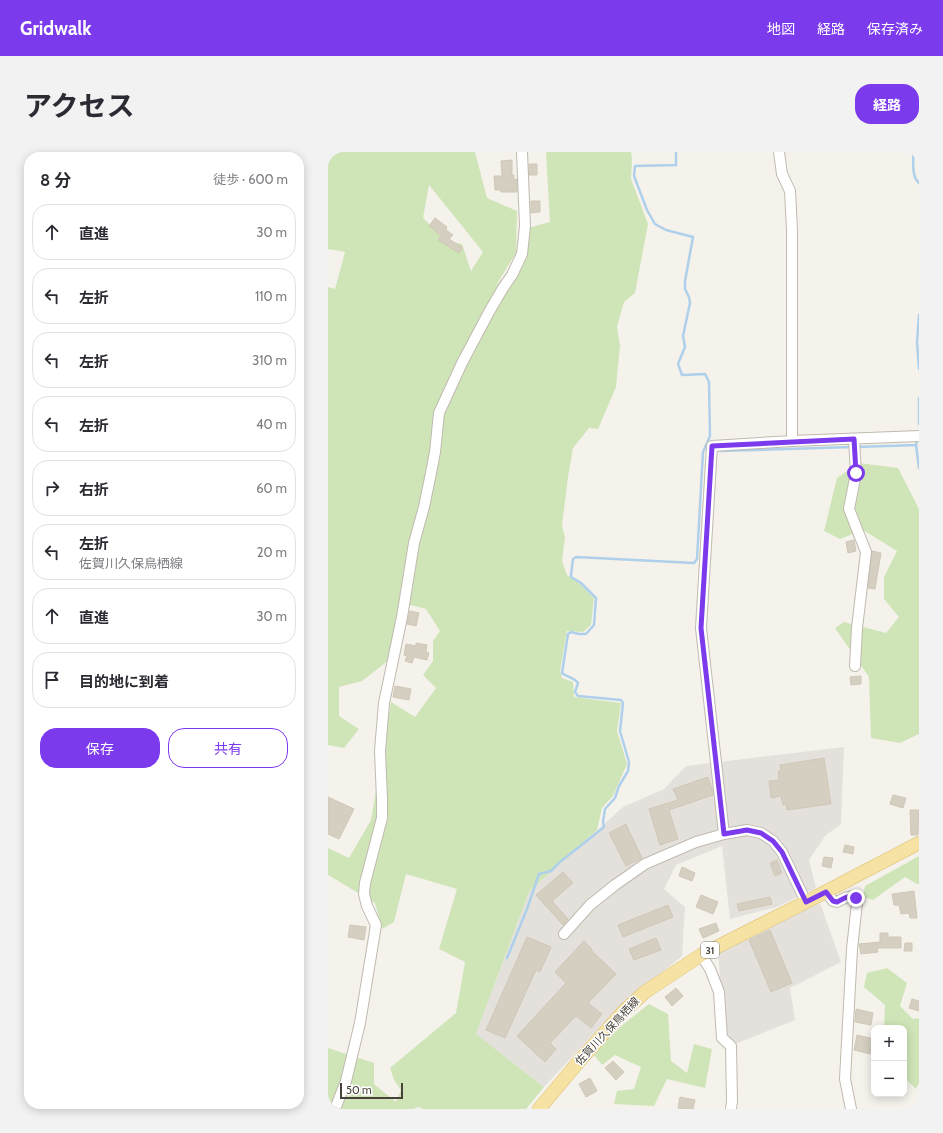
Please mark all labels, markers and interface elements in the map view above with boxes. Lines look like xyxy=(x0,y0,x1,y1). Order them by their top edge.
text: Gridwalk xyxy=(20,17,92,40)
text: 地図 xyxy=(767,20,795,38)
text: 経路 xyxy=(817,20,845,38)
text: 保存済み xyxy=(867,20,923,38)
button: 経路 xyxy=(855,84,919,124)
text: アクセス xyxy=(24,89,135,123)
text: 8 分 xyxy=(40,170,71,190)
text: 徒歩 · 600 m xyxy=(213,171,288,187)
icon: ahead xyxy=(41,221,63,243)
text: 30 m xyxy=(257,224,287,240)
text: 直進 xyxy=(79,225,109,243)
icon: left xyxy=(41,285,63,307)
text: 110 m xyxy=(255,288,287,304)
text: 左折 xyxy=(79,289,109,307)
icon: left xyxy=(41,349,63,371)
text: 310 m xyxy=(252,352,287,368)
text: 左折 xyxy=(79,353,109,371)
icon: left xyxy=(41,413,63,435)
text: 40 m xyxy=(256,416,287,432)
text: 左折 xyxy=(79,417,109,435)
route start xyxy=(847,464,865,482)
icon: right xyxy=(41,477,63,499)
text: 60 m xyxy=(256,480,287,496)
text: 右折 xyxy=(79,481,109,499)
text: 左折 xyxy=(79,535,109,553)
icon: left xyxy=(41,541,63,563)
text: 20 m xyxy=(257,544,287,560)
text: 佐賀川久保鳥栖線 xyxy=(79,555,183,571)
icon: ahead xyxy=(41,605,63,627)
text: 30 m xyxy=(257,608,287,624)
text: 直進 xyxy=(79,609,109,627)
icon: arrive xyxy=(41,669,63,691)
text: 目的地に到着 xyxy=(79,673,169,691)
button: 保存 xyxy=(40,728,160,768)
button: 共有 xyxy=(168,728,288,768)
route end xyxy=(847,889,865,907)
road number: 31 xyxy=(701,942,719,958)
street label: 佐賀川久保鳥栖線 xyxy=(572,994,642,1068)
map controls xyxy=(871,1025,907,1097)
button: + xyxy=(871,1025,907,1061)
button: − xyxy=(871,1061,907,1097)
scale bar xyxy=(340,1081,403,1100)
text: 50 m xyxy=(346,1083,372,1097)

